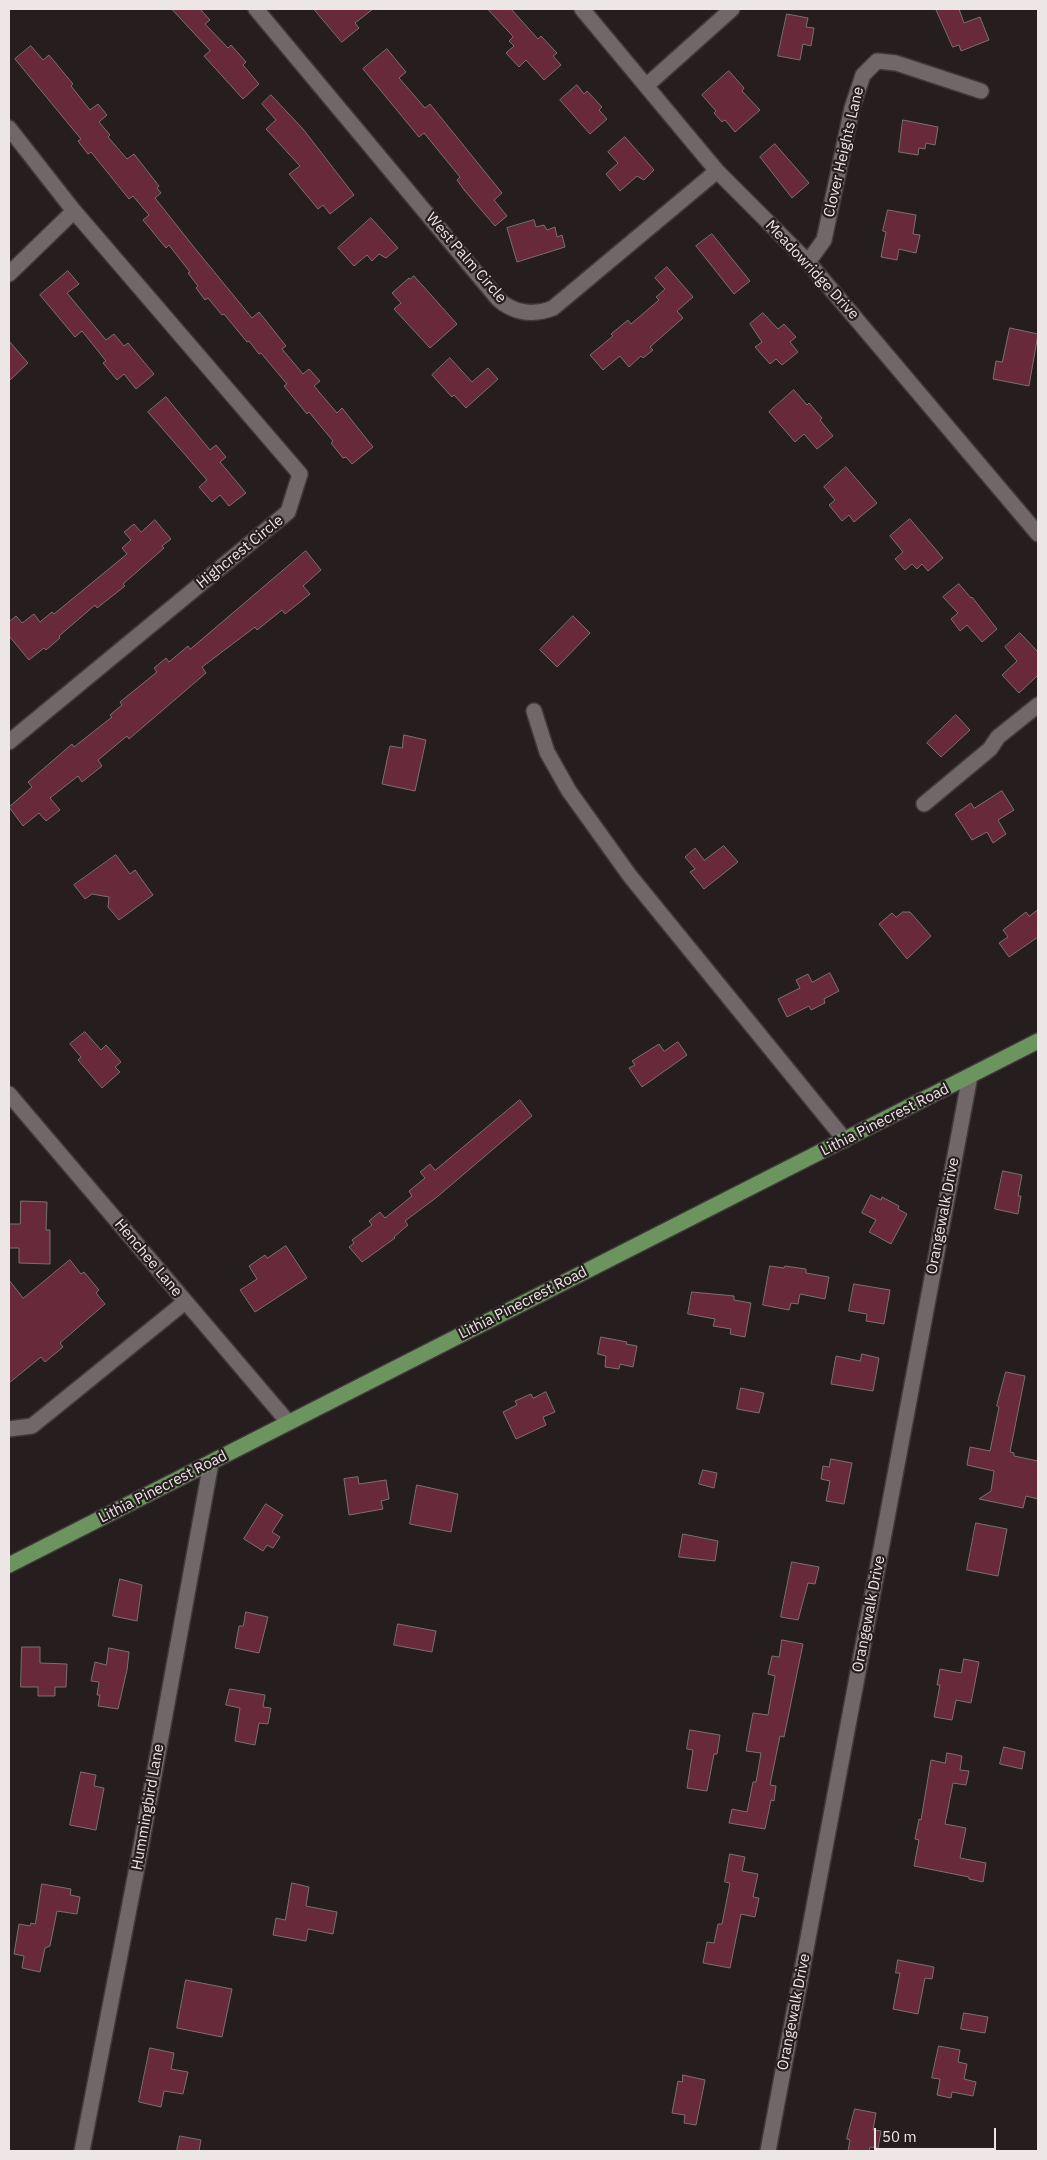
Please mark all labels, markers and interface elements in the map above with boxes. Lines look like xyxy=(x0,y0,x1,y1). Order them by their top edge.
street label: Clover Heights Lane xyxy=(820,85,868,219)
street label: West Palm Circle xyxy=(422,209,510,307)
street label: Meadowridge Drive xyxy=(761,217,863,323)
street label: Highcrest Circle xyxy=(193,512,287,592)
street label: Lithia Pinecrest Road xyxy=(818,1080,952,1160)
street label: Orangewalk Drive xyxy=(923,1156,963,1276)
street label: Henchee Lane xyxy=(110,1216,186,1300)
street label: Lithia Pinecrest Road xyxy=(456,1263,590,1343)
street label: Lithia Pinecrest Road xyxy=(96,1447,230,1527)
street label: Orangewalk Drive xyxy=(849,1554,889,1674)
street label: Hummingbird Lane xyxy=(128,1742,168,1872)
street label: Orangewalk Drive xyxy=(774,1952,814,2072)
scale bar xyxy=(877,2118,1000,2150)
text: 50 m xyxy=(882,2127,917,2146)

